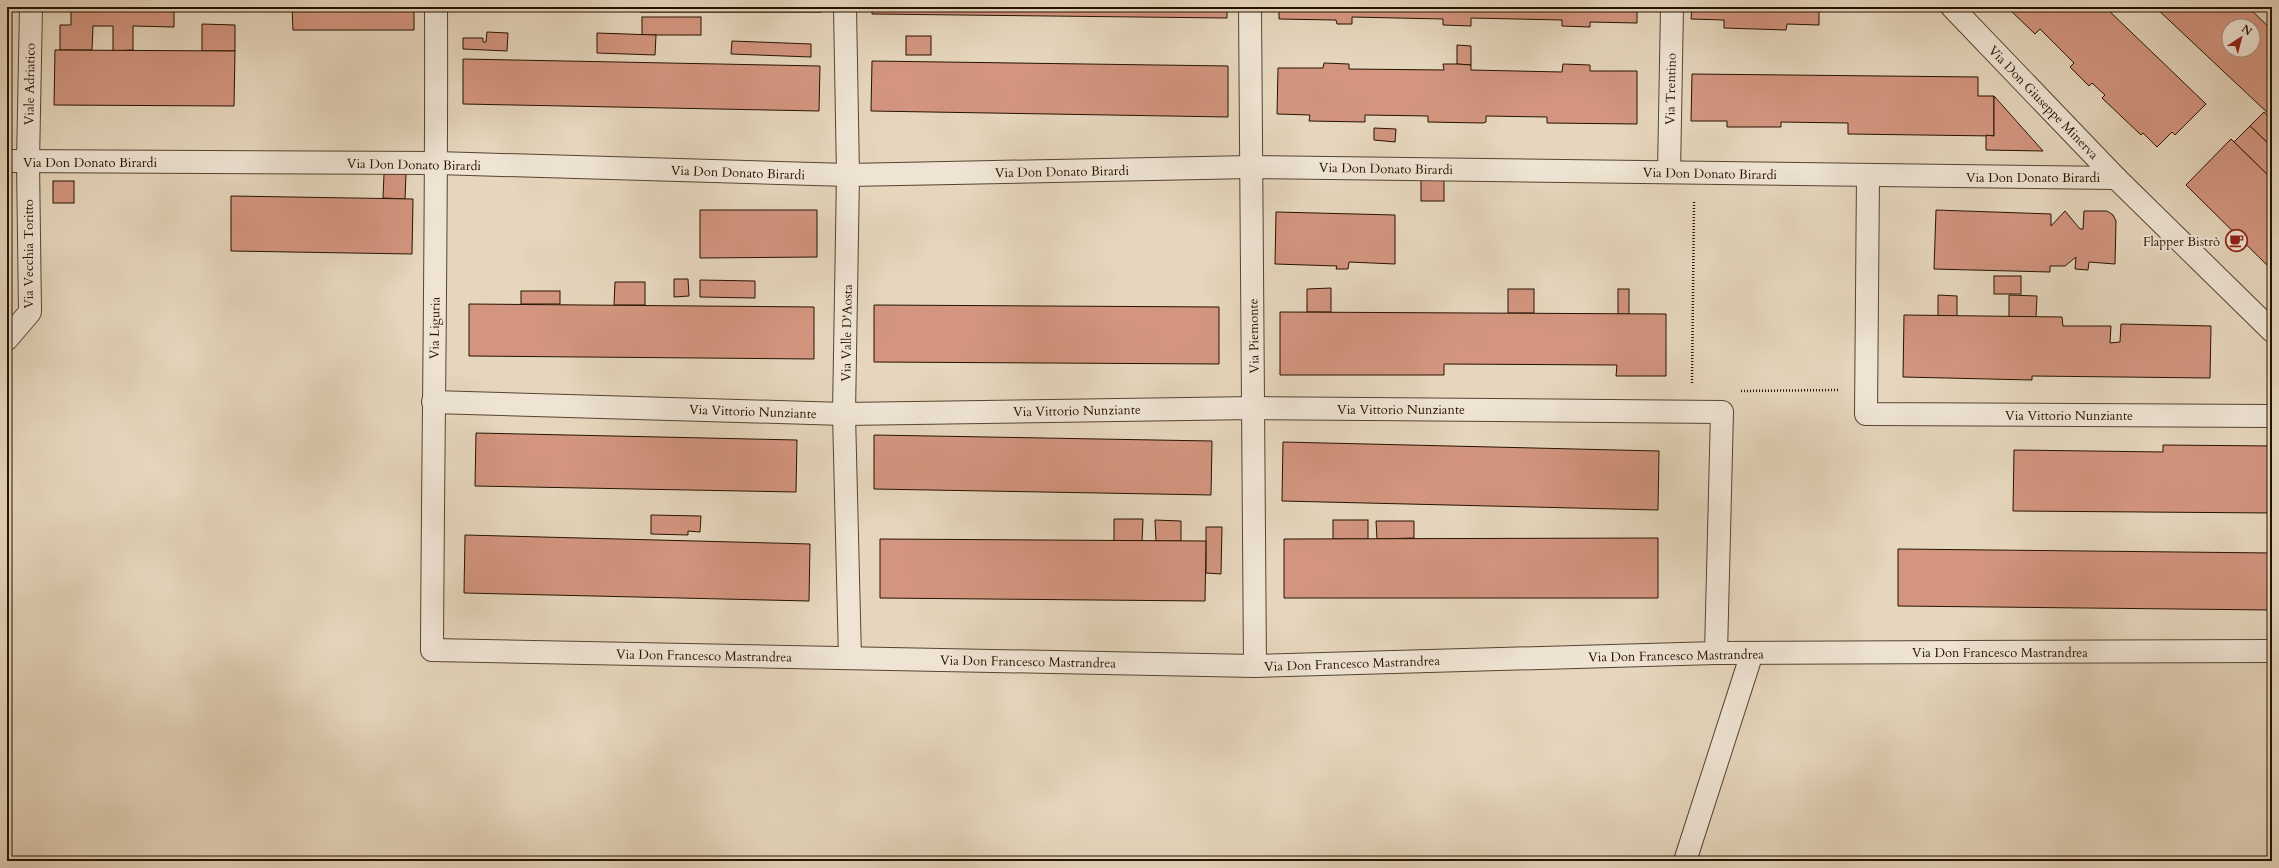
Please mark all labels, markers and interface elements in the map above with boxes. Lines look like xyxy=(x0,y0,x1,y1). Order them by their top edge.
north arrow xyxy=(2221,18,2261,58)
text: N xyxy=(2238,21,2255,39)
street label: Via Don Giuseppe Minerva xyxy=(1984,42,2103,164)
street label: Viale Adriatico xyxy=(20,43,40,125)
street label: Via Trentino xyxy=(1661,53,1681,125)
street label: Via Don Donato Birardi xyxy=(23,154,157,172)
street label: Via Don Donato Birardi xyxy=(347,155,482,175)
street label: Via Don Donato Birardi xyxy=(1319,159,1454,179)
street label: Via Don Donato Birardi xyxy=(671,162,806,184)
street label: Via Don Donato Birardi xyxy=(995,162,1130,182)
street label: Via Don Donato Birardi xyxy=(1643,164,1778,184)
street label: Via Don Donato Birardi xyxy=(1966,169,2100,187)
street label: Via Vecchia Toritto xyxy=(20,199,38,309)
cafe icon: Flapper Bistrò xyxy=(2223,228,2249,254)
place label: Flapper Bistrò xyxy=(2143,233,2220,251)
street label: Via Valle D'Aosta xyxy=(837,284,857,382)
street label: Via Liguria xyxy=(425,296,445,359)
street label: Via Piemonte xyxy=(1244,298,1264,374)
street label: Via Vittorio Nunziante xyxy=(689,401,817,423)
street label: Via Vittorio Nunziante xyxy=(1013,401,1141,421)
street label: Via Vittorio Nunziante xyxy=(1337,401,1465,419)
street label: Via Vittorio Nunziante xyxy=(2005,407,2133,425)
street label: Via Don Francesco Mastrandrea xyxy=(1912,644,2088,662)
street label: Via Don Francesco Mastrandrea xyxy=(616,645,792,667)
street label: Via Don Francesco Mastrandrea xyxy=(1588,645,1764,667)
street label: Via Don Francesco Mastrandrea xyxy=(940,651,1116,673)
street label: Via Don Francesco Mastrandrea xyxy=(1264,652,1441,676)

